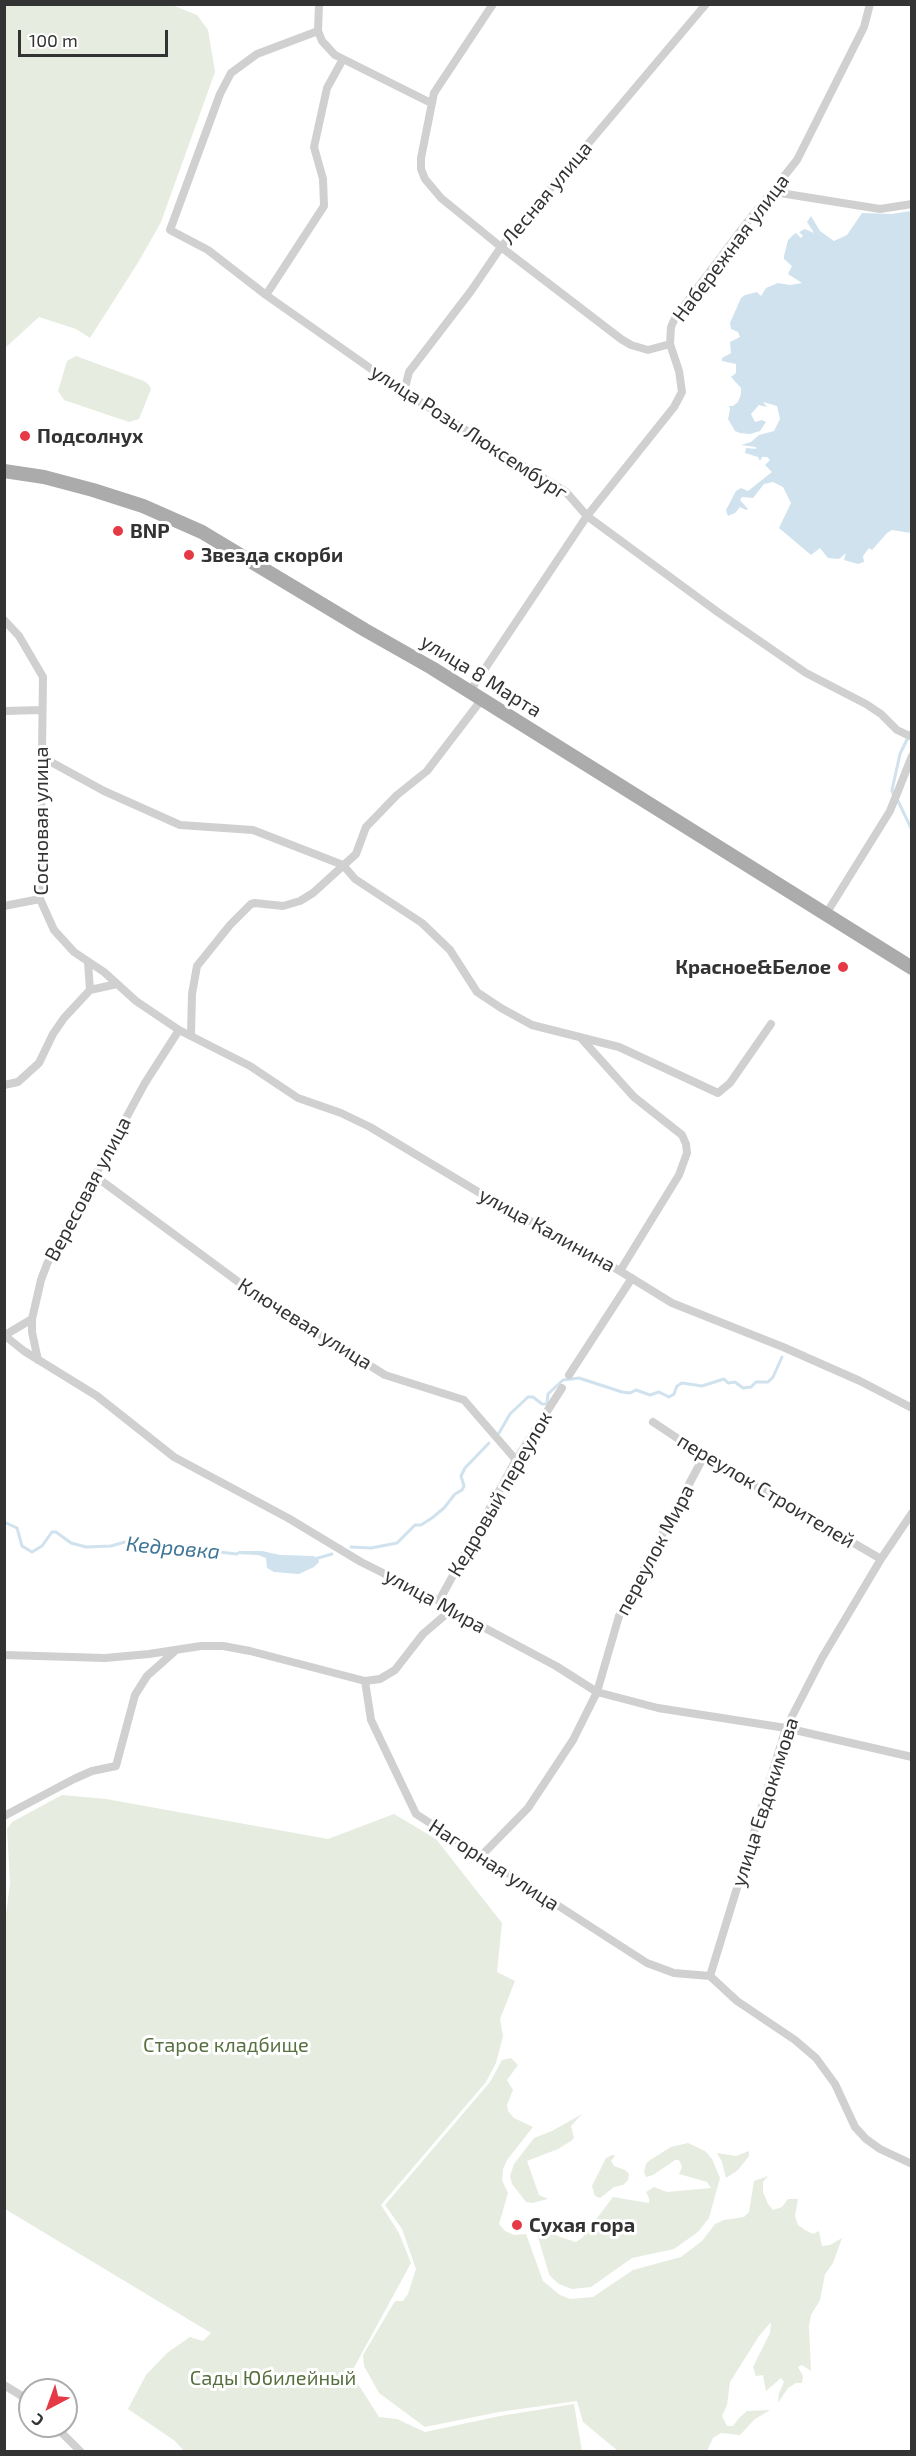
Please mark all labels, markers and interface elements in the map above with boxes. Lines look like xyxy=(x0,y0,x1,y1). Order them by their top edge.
scale bar xyxy=(21,18,171,56)
text: 100 m xyxy=(29,29,78,51)
street label: Лесная улица xyxy=(497,136,597,250)
street label: Набережная улица xyxy=(668,169,794,327)
street label: улица Розы Люксембург xyxy=(366,359,572,505)
place label: Подсолнух xyxy=(37,424,143,448)
marker: Подсолнух xyxy=(18,429,32,443)
place label: BNP xyxy=(130,519,170,543)
marker: BNP xyxy=(111,524,125,538)
place label: Звезда скорби xyxy=(201,543,343,567)
marker: Звезда скорби xyxy=(182,548,196,562)
street label: улица 8 Марта xyxy=(416,629,546,723)
street label: Сосновая улица xyxy=(29,747,53,895)
place label: Красное&Белое xyxy=(675,955,831,979)
marker: Красное&Белое xyxy=(836,960,850,974)
street label: Вересовая улица xyxy=(40,1113,136,1265)
street label: улица Калинина xyxy=(475,1183,619,1277)
street label: Ключевая улица xyxy=(233,1273,377,1375)
street label: Кедровый переулок xyxy=(443,1407,557,1581)
street label: переулок Строителей xyxy=(673,1429,859,1553)
street label: переулок Мира xyxy=(610,1481,700,1619)
water label: Кедровка xyxy=(125,1531,221,1565)
street label: улица Мира xyxy=(380,1563,490,1639)
street label: улица Евдокимова xyxy=(726,1714,804,1890)
street label: Нагорная улица xyxy=(424,1814,564,1916)
park label: Старое кладбище xyxy=(143,2033,309,2057)
place label: Сухая гора xyxy=(529,2213,635,2237)
marker: Сухая гора xyxy=(510,2218,524,2232)
park label: Сады Юбилейный xyxy=(190,2366,356,2390)
north arrow xyxy=(18,2378,78,2438)
text: С xyxy=(27,2410,47,2431)

